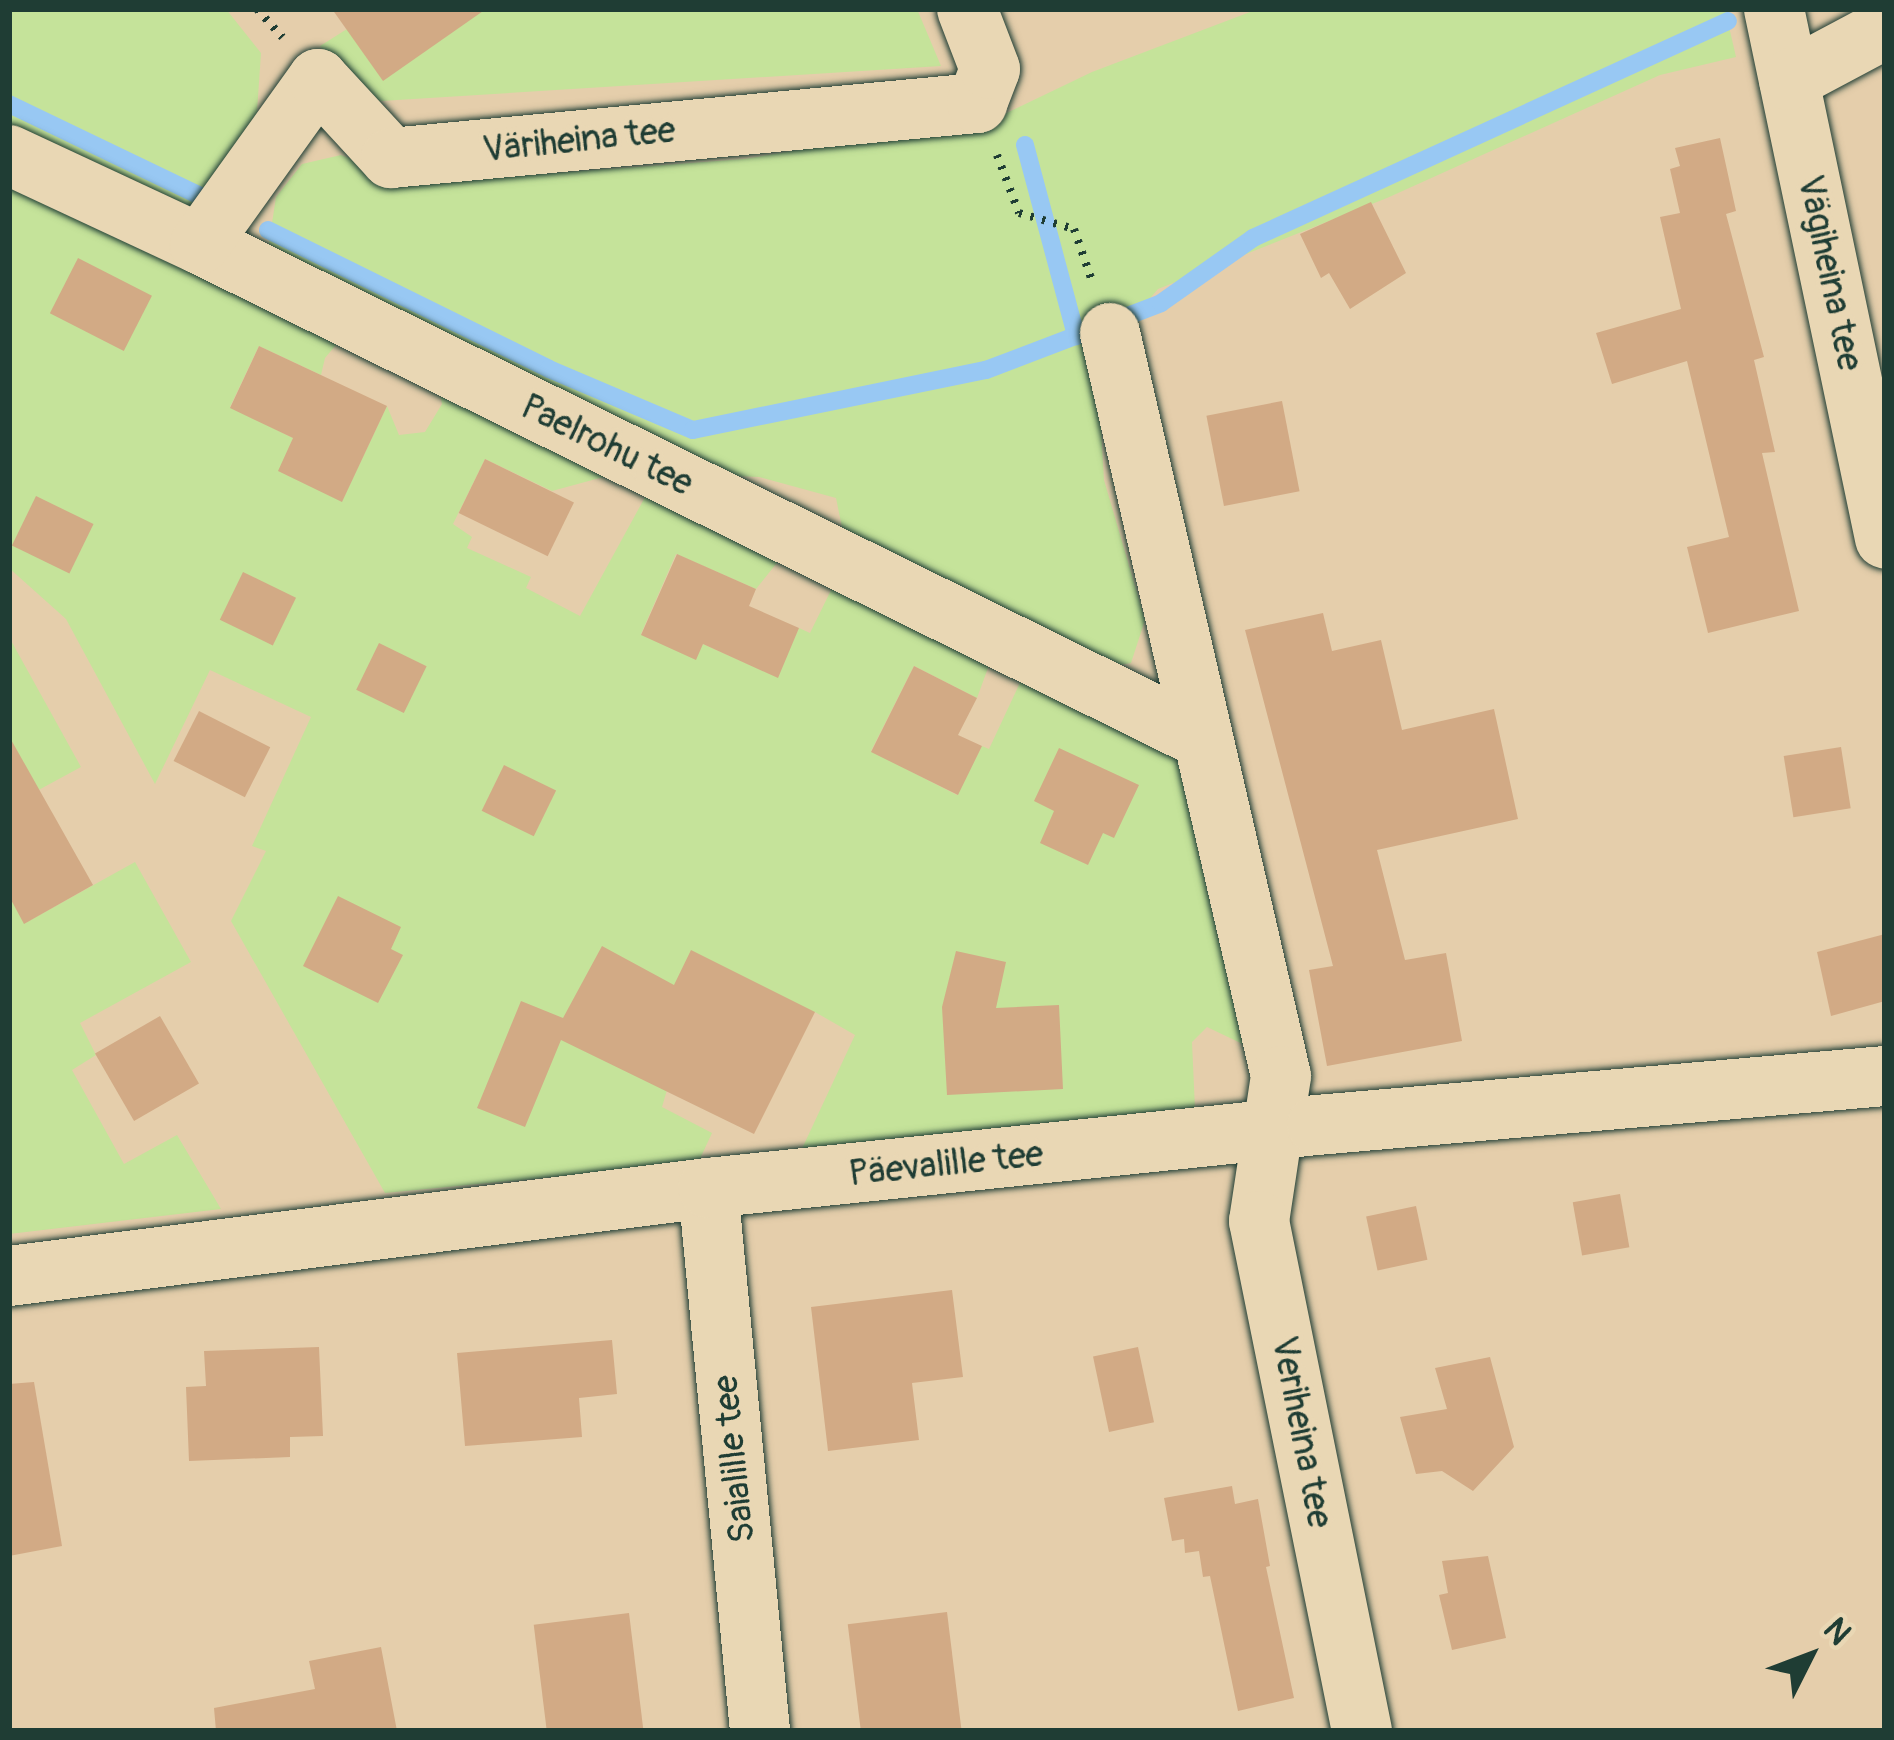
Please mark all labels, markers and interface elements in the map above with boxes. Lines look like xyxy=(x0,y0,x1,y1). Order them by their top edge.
street label: Väriheina tee xyxy=(480,108,678,172)
street label: Vägiheina tee xyxy=(1788,171,1872,375)
street label: Paelrohu tee xyxy=(514,385,700,505)
street label: Päevalille tee xyxy=(847,1132,1045,1196)
street label: Veriheina tee xyxy=(1262,1333,1342,1531)
street label: Saialille tee xyxy=(704,1373,764,1545)
north arrow xyxy=(1750,1596,1870,1716)
text: N xyxy=(1814,1610,1860,1654)

